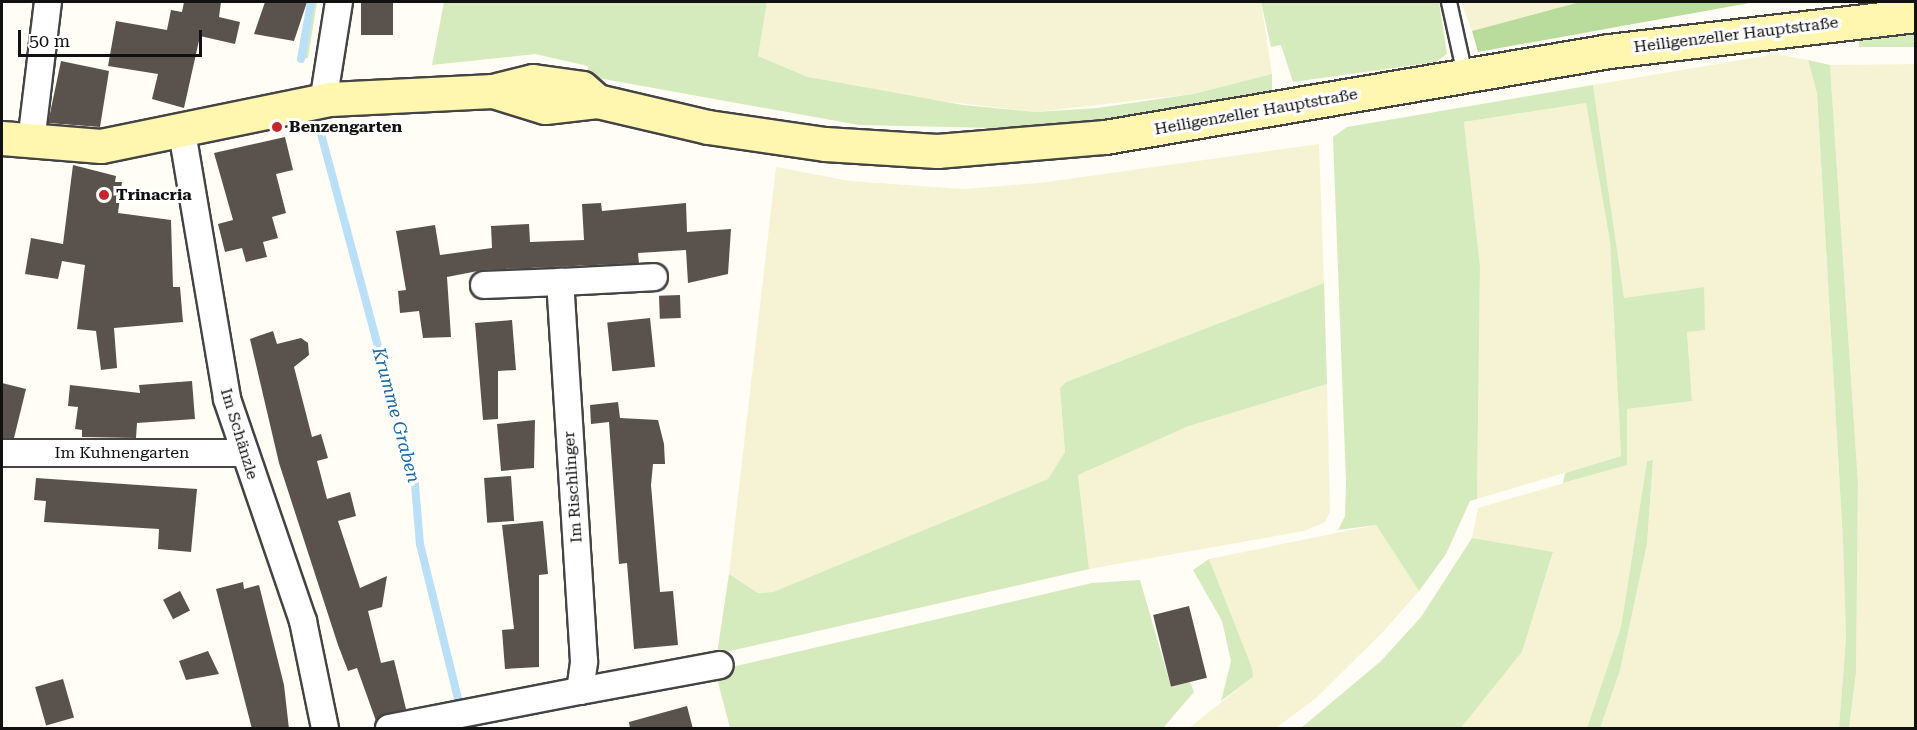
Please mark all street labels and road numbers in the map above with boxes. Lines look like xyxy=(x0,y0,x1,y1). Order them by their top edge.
street label: Heiligenzeller Hauptstraße xyxy=(1633,13,1839,57)
street label: Heiligenzeller Hauptstraße xyxy=(1153,85,1359,139)
street label: Im Schänzle xyxy=(216,386,262,482)
street label: Im Rischlinger xyxy=(560,431,586,543)
street label: Im Kuhnengarten xyxy=(55,443,189,463)

